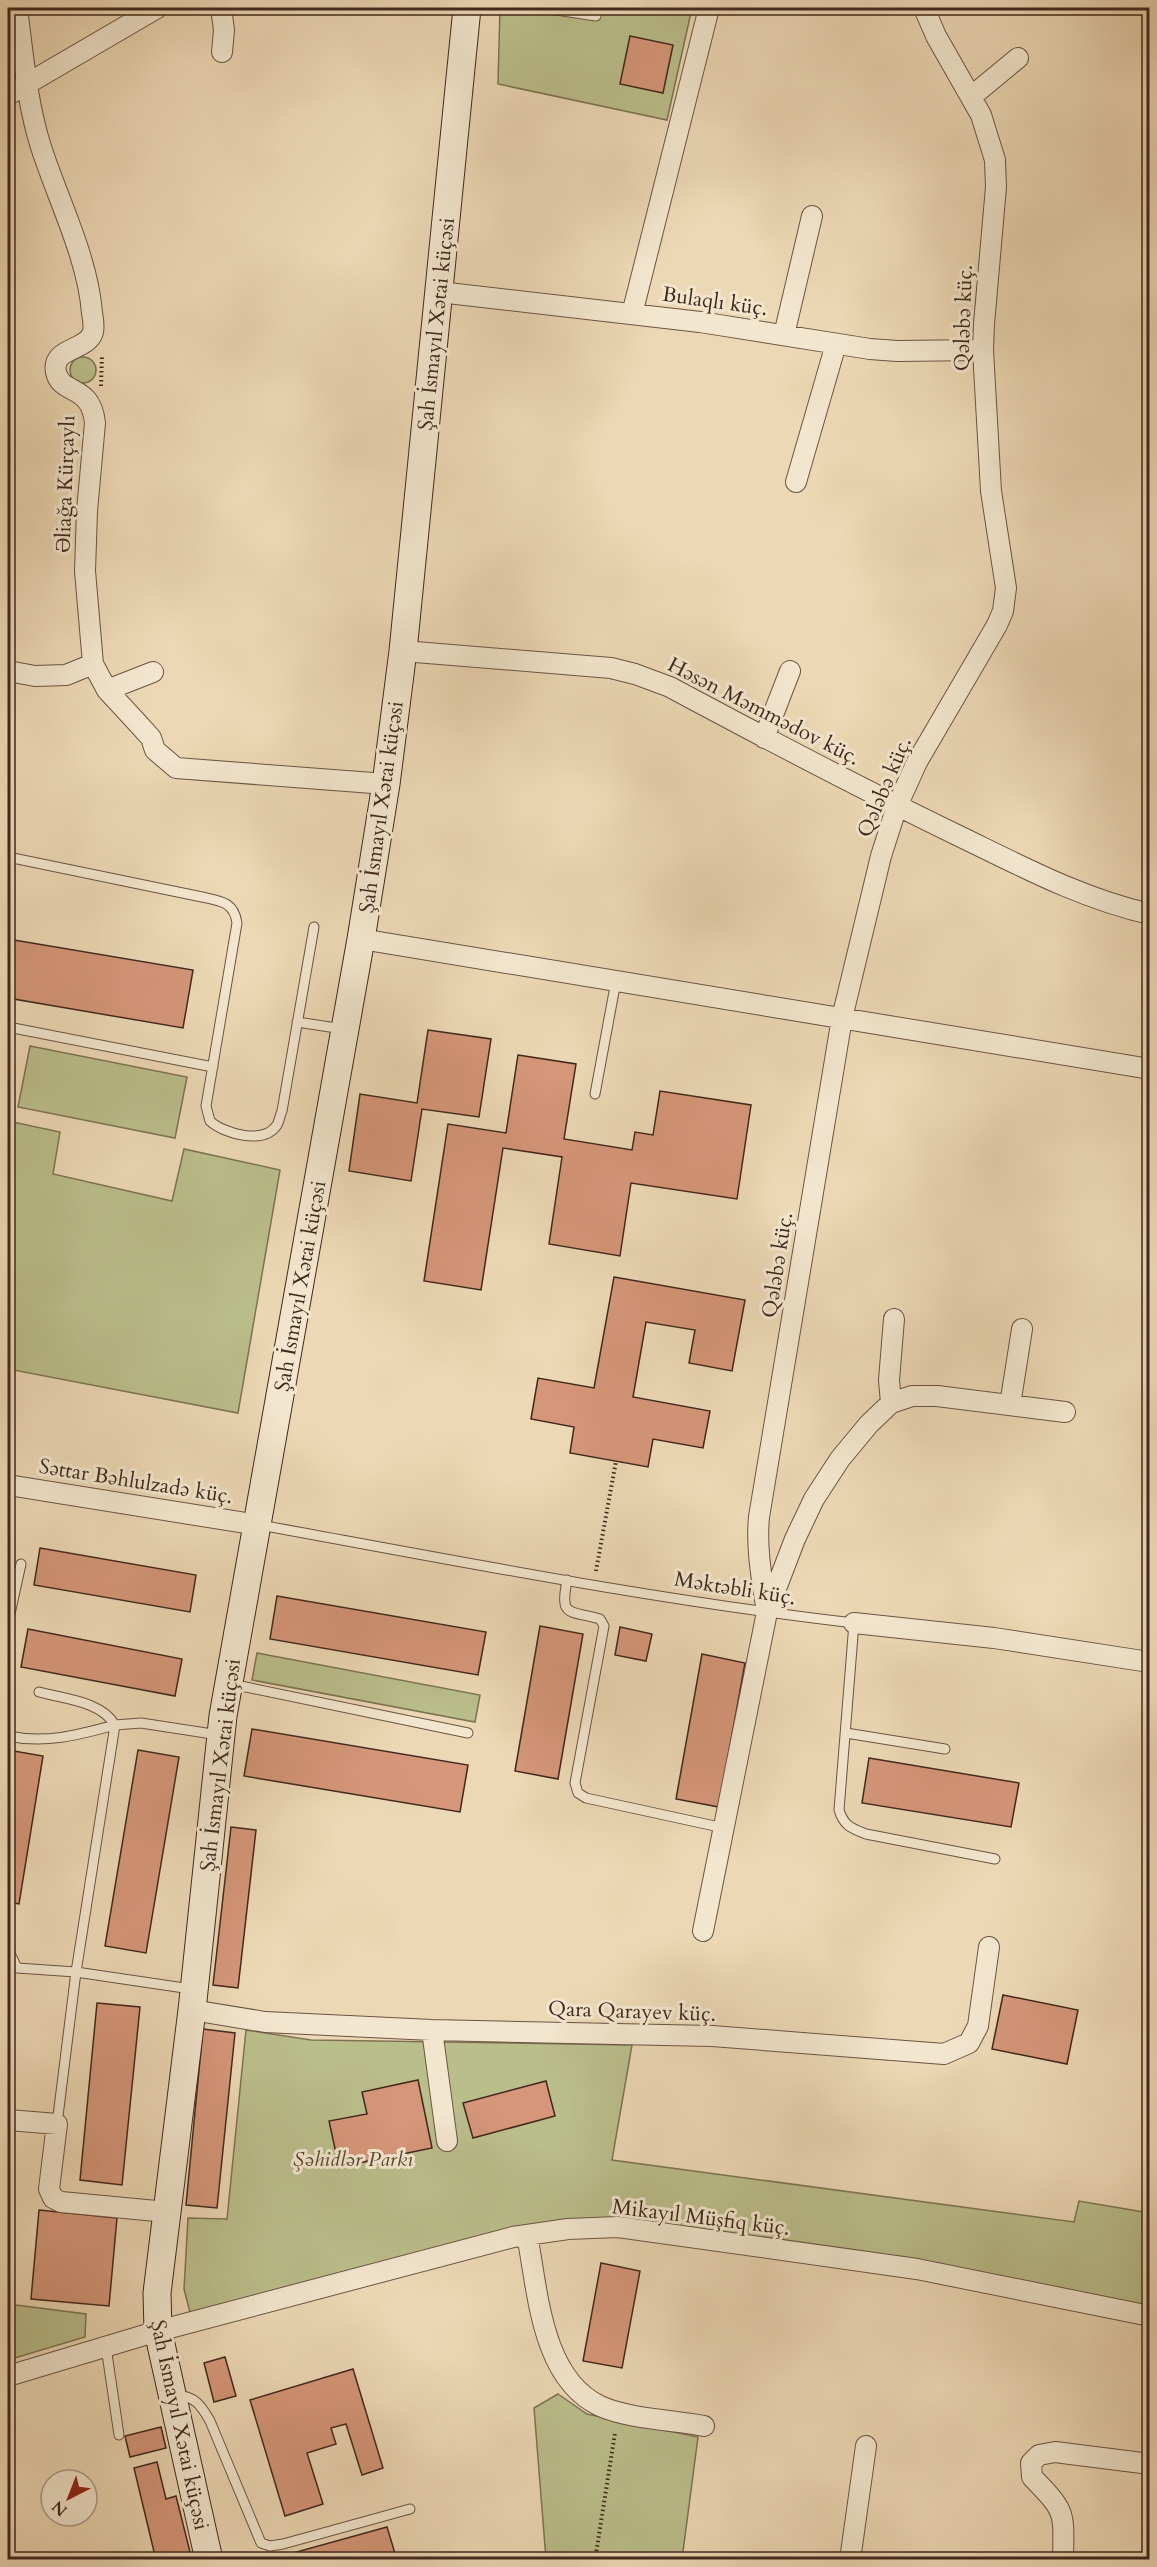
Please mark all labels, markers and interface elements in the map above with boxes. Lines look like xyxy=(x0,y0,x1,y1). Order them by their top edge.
street label: Şah İsmayıl Xətai küçəsi xyxy=(411,216,462,432)
street label: Qələbə küç. xyxy=(947,264,980,372)
street label: Bulaqlı küç. xyxy=(660,280,769,323)
street label: Əliağa Kürçaylı xyxy=(49,415,82,553)
street label: Həsən Məmmədov küç. xyxy=(663,650,865,772)
street label: Şah İsmayıl Xətai küçəsi xyxy=(352,699,411,915)
street label: Qələbə küç. xyxy=(850,732,919,842)
street label: Şah İsmayıl Xətai küçəsi xyxy=(268,1178,333,1394)
street label: Qələbə küç. xyxy=(755,1210,800,1320)
street label: Səttar Bəhlulzadə küç. xyxy=(37,1452,235,1511)
street label: Məktəbli küç. xyxy=(672,1565,798,1612)
street label: Şah İsmayıl Xətai küçəsi xyxy=(193,1657,248,1873)
street label: Qara Qarayev küç. xyxy=(548,1994,716,2029)
park label: Şəhidlər Parkı xyxy=(293,2145,413,2174)
street label: Mikayıl Müşfiq küç. xyxy=(611,2192,791,2243)
street label: Şah İsmayıl Xətai küçəsi xyxy=(143,2317,216,2533)
north arrow xyxy=(39,2468,99,2528)
text: N xyxy=(47,2496,72,2521)

